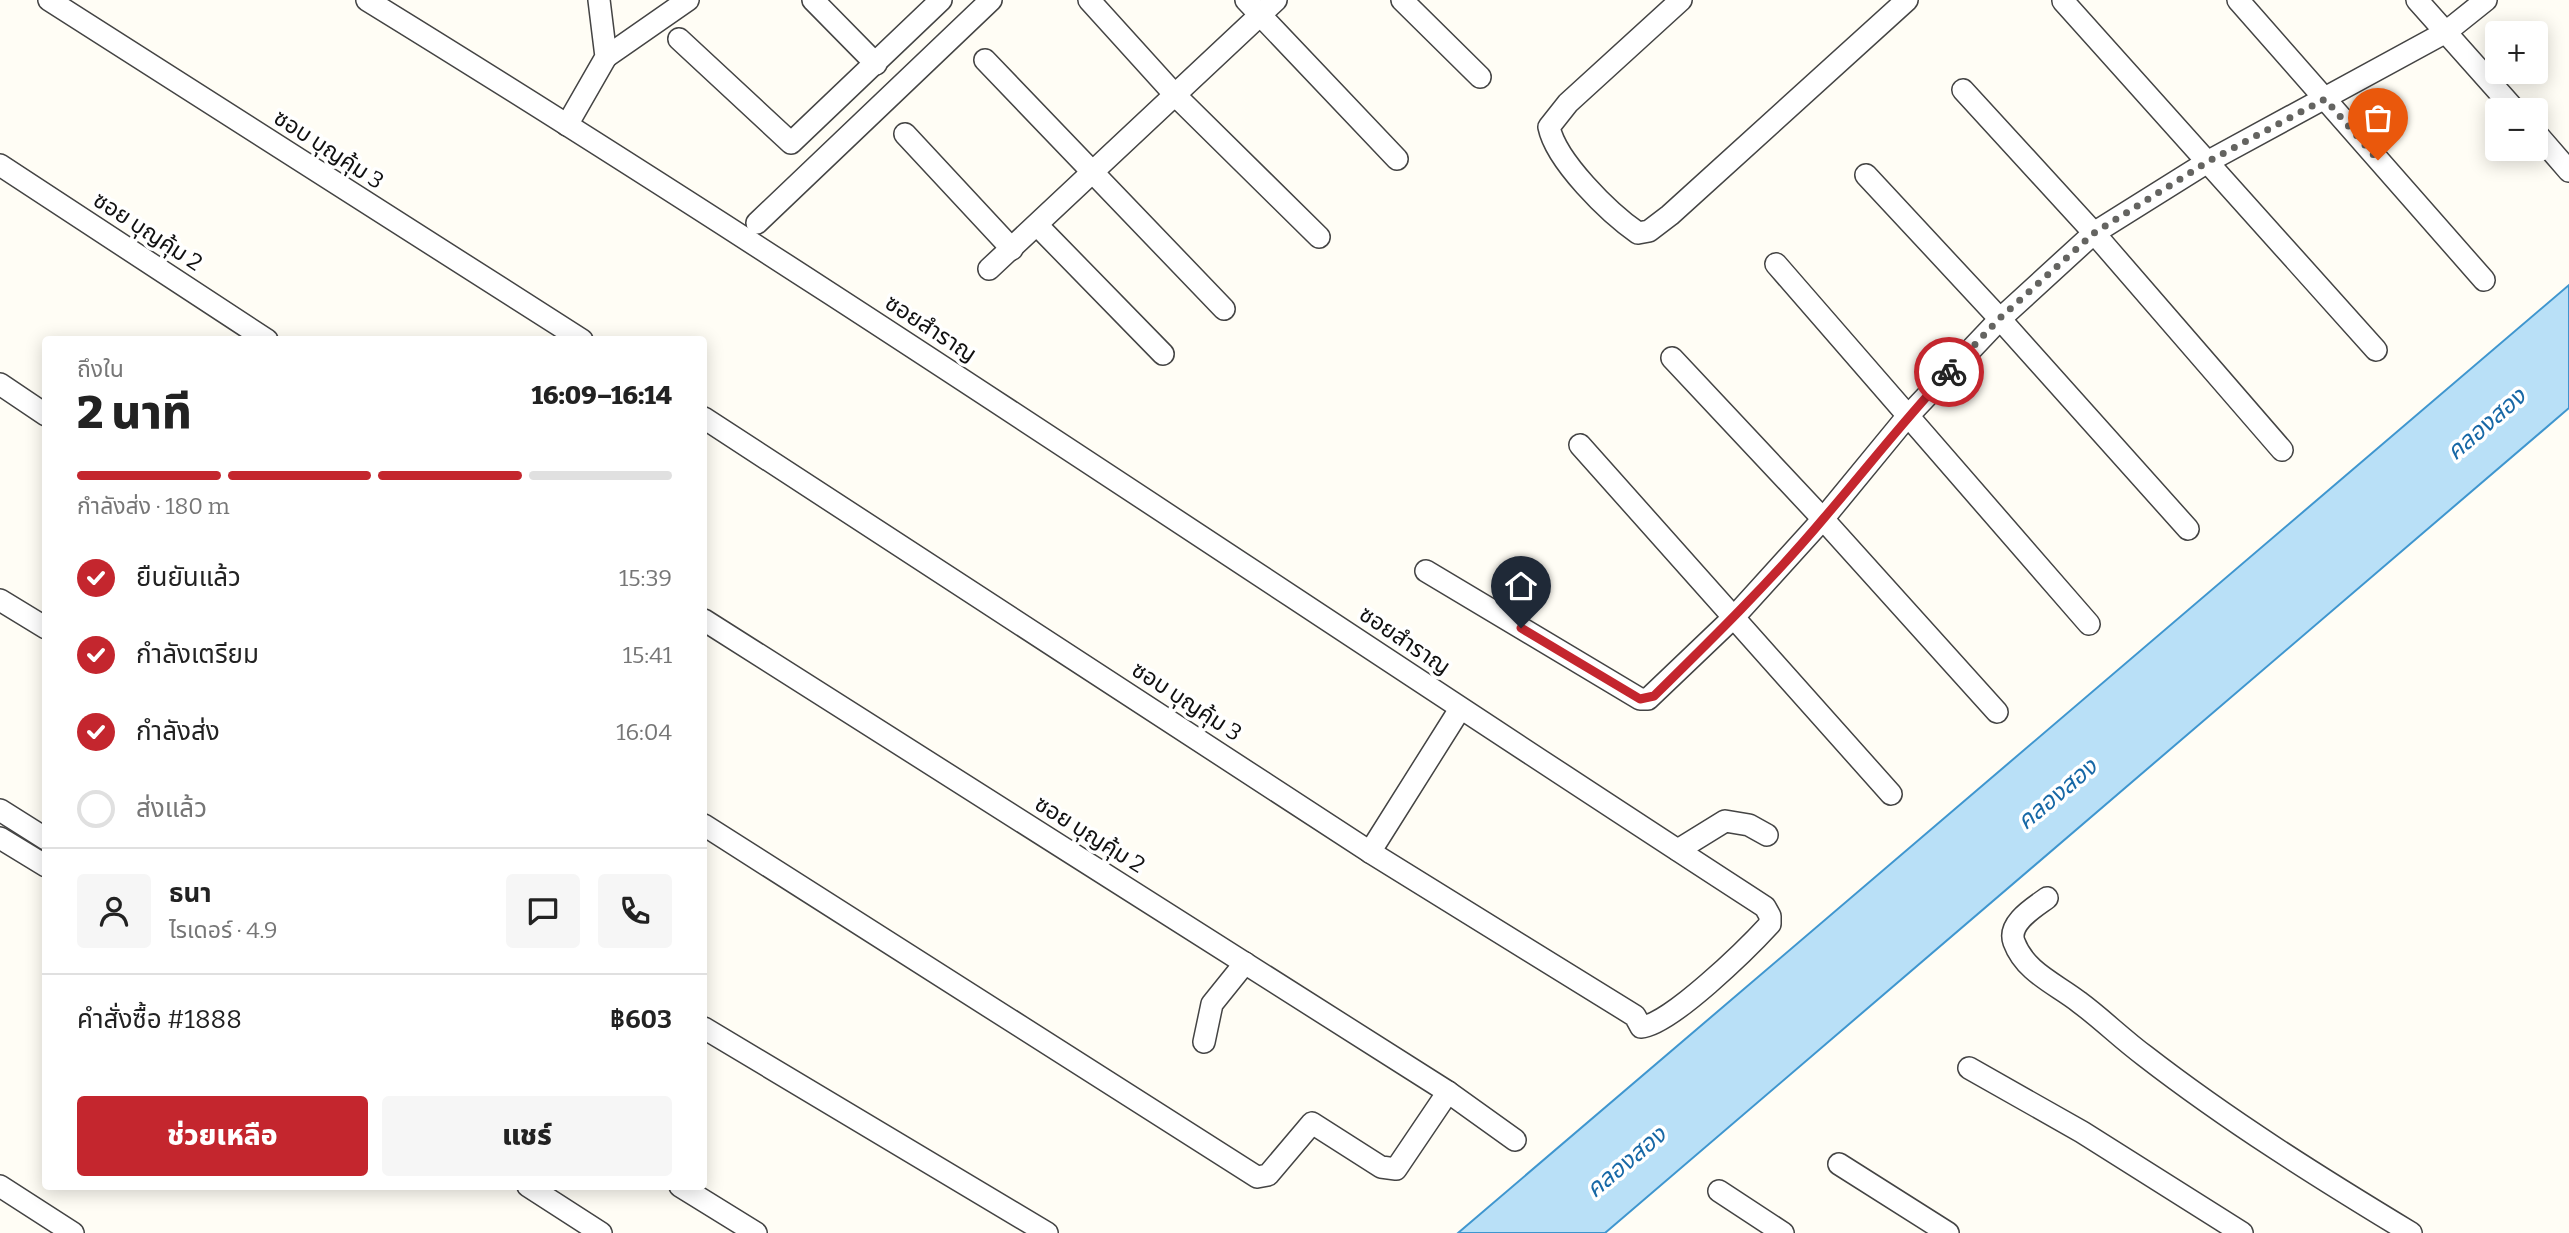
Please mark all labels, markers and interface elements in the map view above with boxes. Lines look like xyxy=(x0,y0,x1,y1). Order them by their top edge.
map controls xyxy=(2485,21,2548,161)
button: + xyxy=(2485,21,2548,84)
pin xyxy=(2348,88,2408,160)
button: − xyxy=(2485,98,2548,161)
icon: bag xyxy=(2359,99,2397,137)
street label: ซอบ บุญคุ้ม 3 xyxy=(269,103,389,195)
street label: ซอย บุญคุ้ม 2 xyxy=(88,185,208,277)
street label: ซอยสำราญ xyxy=(880,288,982,368)
courier xyxy=(1914,337,1984,407)
icon: bike xyxy=(1930,353,1968,391)
text: ถึงใน xyxy=(77,355,124,383)
text: 16:09–16:14 xyxy=(532,380,672,411)
water label: คลองสอง xyxy=(2441,381,2532,466)
text: 2 นาที xyxy=(77,385,192,440)
text: กำลังส่ง · 180 m xyxy=(77,492,230,520)
pin xyxy=(1491,556,1551,628)
icon: check xyxy=(77,559,115,597)
text: ยืนยันแล้ว xyxy=(136,562,241,593)
text: 15:39 xyxy=(619,564,672,592)
icon: home xyxy=(1502,567,1540,605)
street label: ซอยสำราญ xyxy=(1354,599,1456,681)
icon: check xyxy=(77,636,115,674)
text: กำลังเตรียม xyxy=(136,639,259,670)
text: 15:41 xyxy=(623,641,672,669)
street label: ซอบ บุญคุ้ม 3 xyxy=(1127,655,1247,747)
icon: check xyxy=(77,713,115,751)
text: กำลังส่ง xyxy=(136,716,220,747)
text: 16:04 xyxy=(616,718,672,746)
water label: คลองสอง xyxy=(2011,752,2103,835)
street label: ซอย บุญคุ้ม 2 xyxy=(1030,789,1150,879)
text: ส่งแล้ว xyxy=(136,793,207,824)
button: person xyxy=(77,874,151,948)
button: chat xyxy=(506,874,580,948)
button: phone xyxy=(598,874,672,948)
text: ธนา xyxy=(169,878,212,909)
text: ไรเดอร์ · 4.9 xyxy=(169,916,278,944)
text: คำสั่งซื้อ #1888 xyxy=(77,1004,242,1035)
text: ฿603 xyxy=(610,1004,672,1035)
button: ช่วยเหลือ xyxy=(77,1096,368,1176)
button: แชร์ xyxy=(382,1096,672,1176)
water label: คลองสอง xyxy=(1580,1120,1672,1203)

